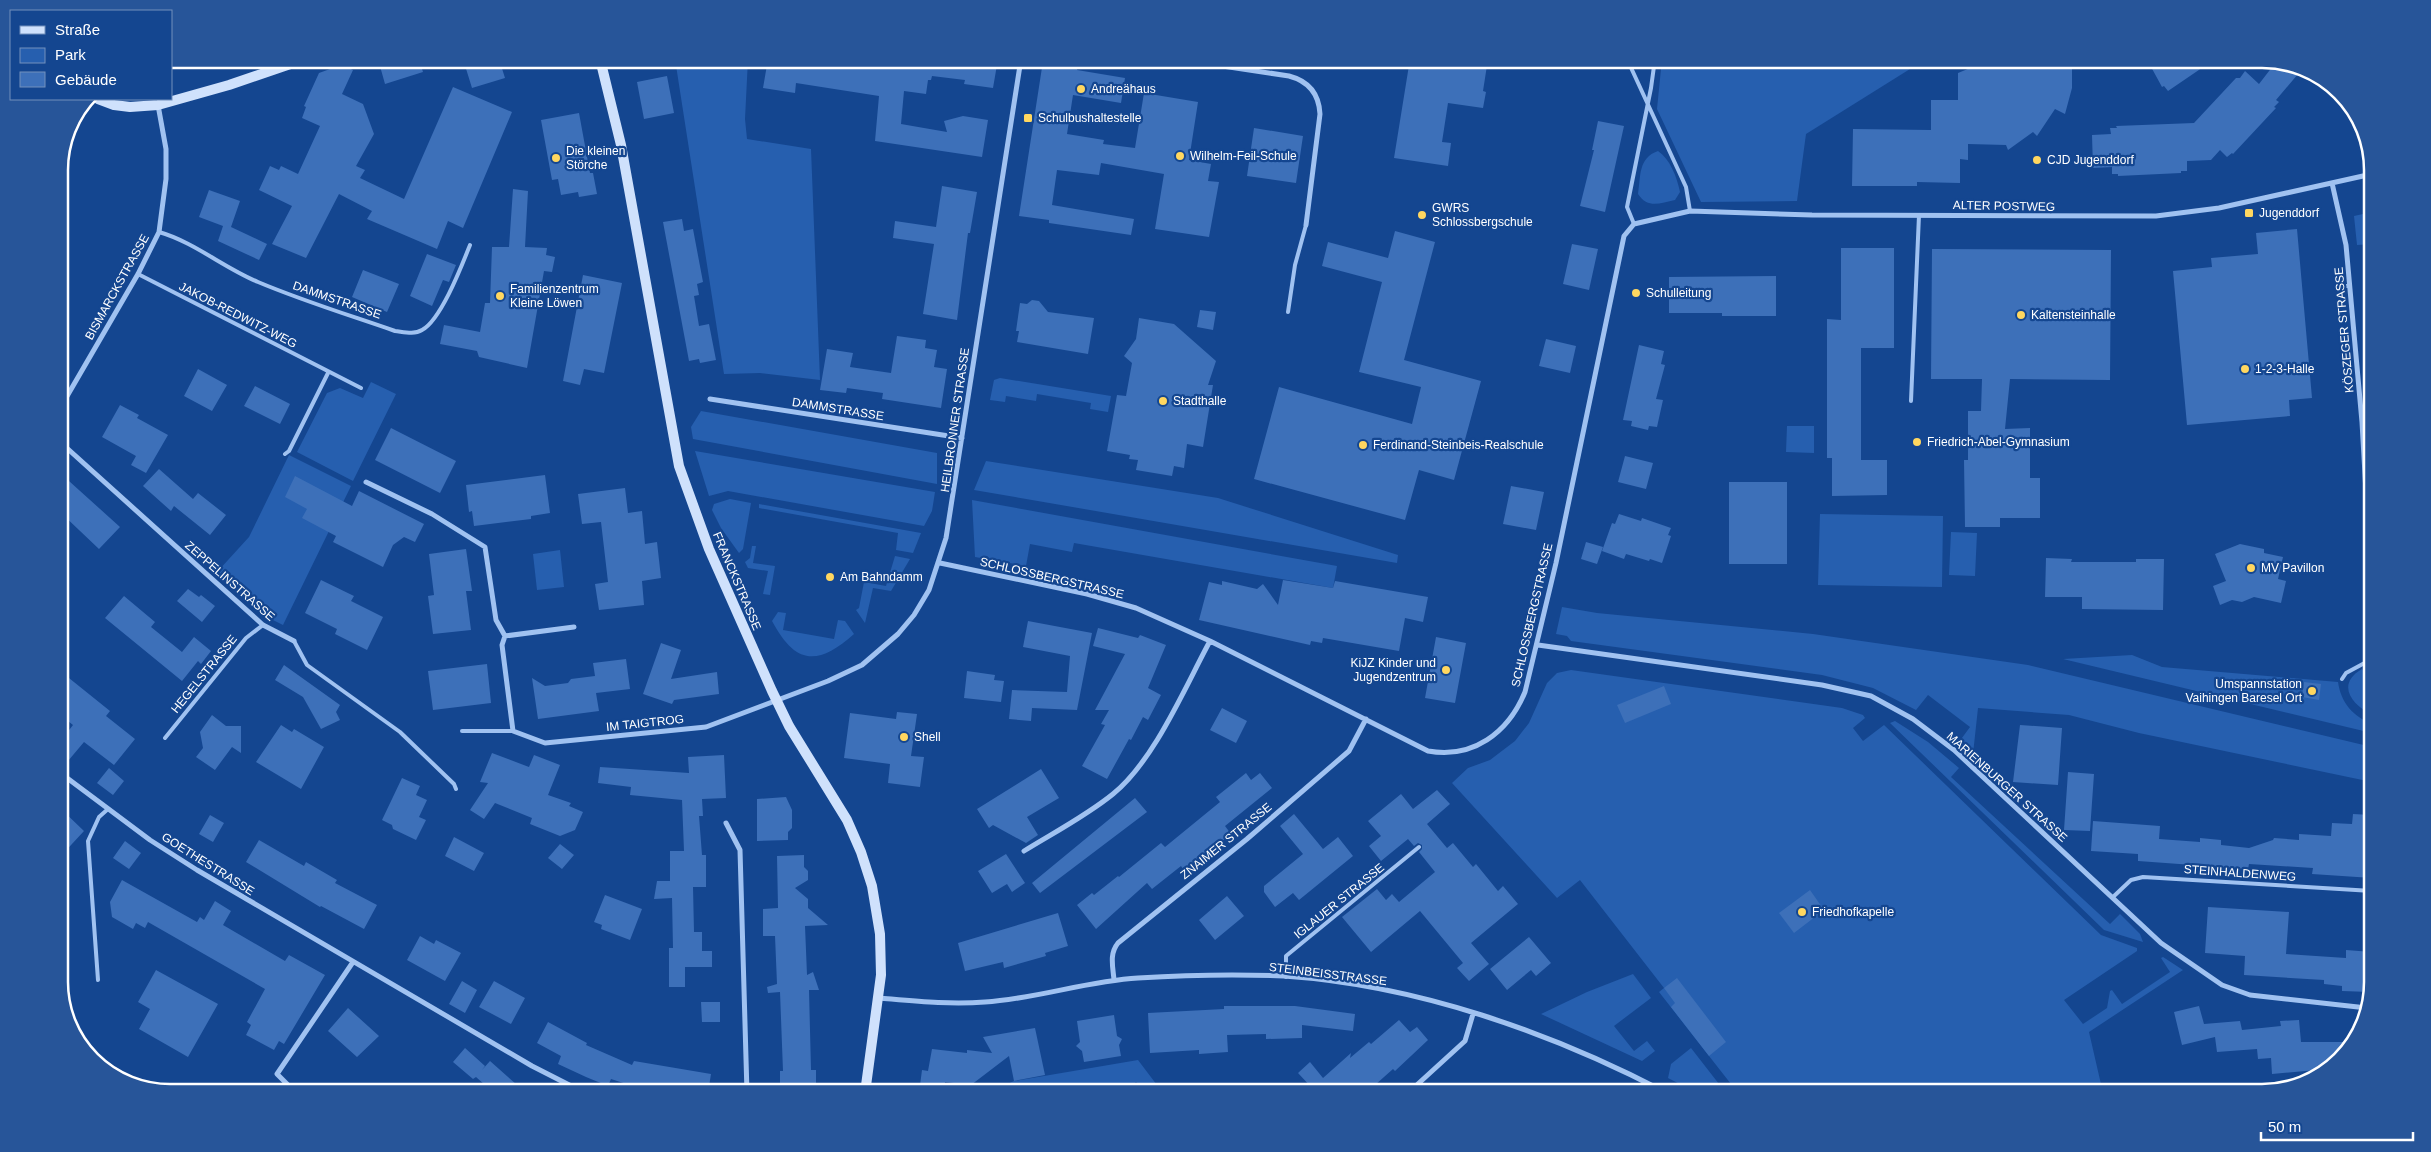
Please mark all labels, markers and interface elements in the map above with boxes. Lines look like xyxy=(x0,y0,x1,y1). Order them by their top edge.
legend xyxy=(10,10,172,100)
text: Straße xyxy=(55,21,100,38)
text: Park xyxy=(55,46,86,63)
text: Gebäude xyxy=(55,71,117,88)
place label: Andreähaus xyxy=(1091,82,1156,96)
marker: Andreähaus xyxy=(1075,83,1087,95)
place label: Schulbushaltestelle xyxy=(1038,111,1142,125)
marker: Schulbushaltestelle xyxy=(1022,112,1034,124)
place label: Die kleinen Störche xyxy=(566,144,625,172)
place label: Wilhelm-Feil-Schule xyxy=(1190,149,1297,163)
marker: Wilhelm-Feil-Schule xyxy=(1174,150,1186,162)
marker: Die kleinen Störche xyxy=(550,152,562,164)
place label: CJD Jugenddorf xyxy=(2047,153,2134,167)
marker: CJD Jugenddorf xyxy=(2031,154,2043,166)
street label: ALTER POSTWEG xyxy=(1953,198,2055,214)
place label: GWRS Schlossbergschule xyxy=(1432,201,1533,229)
place label: Jugenddorf xyxy=(2259,206,2320,220)
marker: Jugenddorf xyxy=(2243,207,2255,219)
marker: GWRS Schlossbergschule xyxy=(1416,209,1428,221)
street label: BISMARCKSTRASSE xyxy=(82,232,152,342)
street label: KÖSZEGER STRASSE xyxy=(2332,267,2356,393)
street label: DAMMSTRASSE xyxy=(291,278,383,322)
street label: JAKOB-REDWITZ-WEG xyxy=(177,279,299,351)
place label: Familienzentrum Kleine Löwen xyxy=(510,282,599,310)
place label: Schulleitung xyxy=(1646,286,1711,300)
marker: Schulleitung xyxy=(1630,287,1642,299)
marker: Familienzentrum Kleine Löwen xyxy=(494,290,506,302)
place label: Kaltensteinhalle xyxy=(2031,308,2116,322)
marker: Kaltensteinhalle xyxy=(2015,309,2027,321)
street label: HEILBRONNER STRASSE xyxy=(938,347,972,493)
place label: 1-2-3-Halle xyxy=(2255,362,2315,376)
marker: 1-2-3-Halle xyxy=(2239,363,2251,375)
place label: Stadthalle xyxy=(1173,394,1227,408)
street label: DAMMSTRASSE xyxy=(791,395,885,423)
marker: Stadthalle xyxy=(1157,395,1169,407)
place label: Friedrich-Abel-Gymnasium xyxy=(1927,435,2070,449)
marker: Friedrich-Abel-Gymnasium xyxy=(1911,436,1923,448)
place label: Ferdinand-Steinbeis-Realschule xyxy=(1373,438,1544,452)
marker: Ferdinand-Steinbeis-Realschule xyxy=(1357,439,1369,451)
street label: FRANCKSTRASSE xyxy=(710,530,764,632)
street label: ZEPPELINSTRASSE xyxy=(182,538,278,624)
street label: SCHLOSSBERGSTRASSE xyxy=(1509,542,1555,688)
street label: SCHLOSSBERGSTRASSE xyxy=(979,555,1125,601)
place label: MV Pavillon xyxy=(2261,561,2324,575)
marker: MV Pavillon xyxy=(2245,562,2257,574)
place label: Am Bahndamm xyxy=(840,570,923,584)
marker: Am Bahndamm xyxy=(824,571,836,583)
street label: HEGELSTRASSE xyxy=(168,632,240,716)
place label: KiJZ Kinder und Jugendzentrum xyxy=(1351,656,1436,684)
marker: KiJZ Kinder und Jugendzentrum xyxy=(1440,664,1452,676)
place label: Umspannstation Vaihingen Baresel Ort xyxy=(2185,677,2303,705)
marker: Umspannstation Vaihingen Baresel Ort xyxy=(2306,685,2318,697)
street label: IM TAIGTROG xyxy=(605,712,685,734)
street label: MARIENBURGER STRASSE xyxy=(1944,729,2070,845)
place label: Shell xyxy=(914,730,941,744)
marker: Shell xyxy=(898,731,910,743)
street label: ZNAIMER STRASSE xyxy=(1178,800,1274,882)
street label: GOETHESTRASSE xyxy=(159,830,257,898)
street label: IGLAUER STRASSE xyxy=(1291,860,1387,942)
street label: STEINHALDENWEG xyxy=(2183,862,2297,884)
place label: Friedhofkapelle xyxy=(1812,905,1894,919)
marker: Friedhofkapelle xyxy=(1796,906,1808,918)
street label: STEINBEISSTRASSE xyxy=(1268,960,1388,988)
scale bar xyxy=(2261,1110,2414,1142)
text: 50 m xyxy=(2268,1118,2301,1135)

